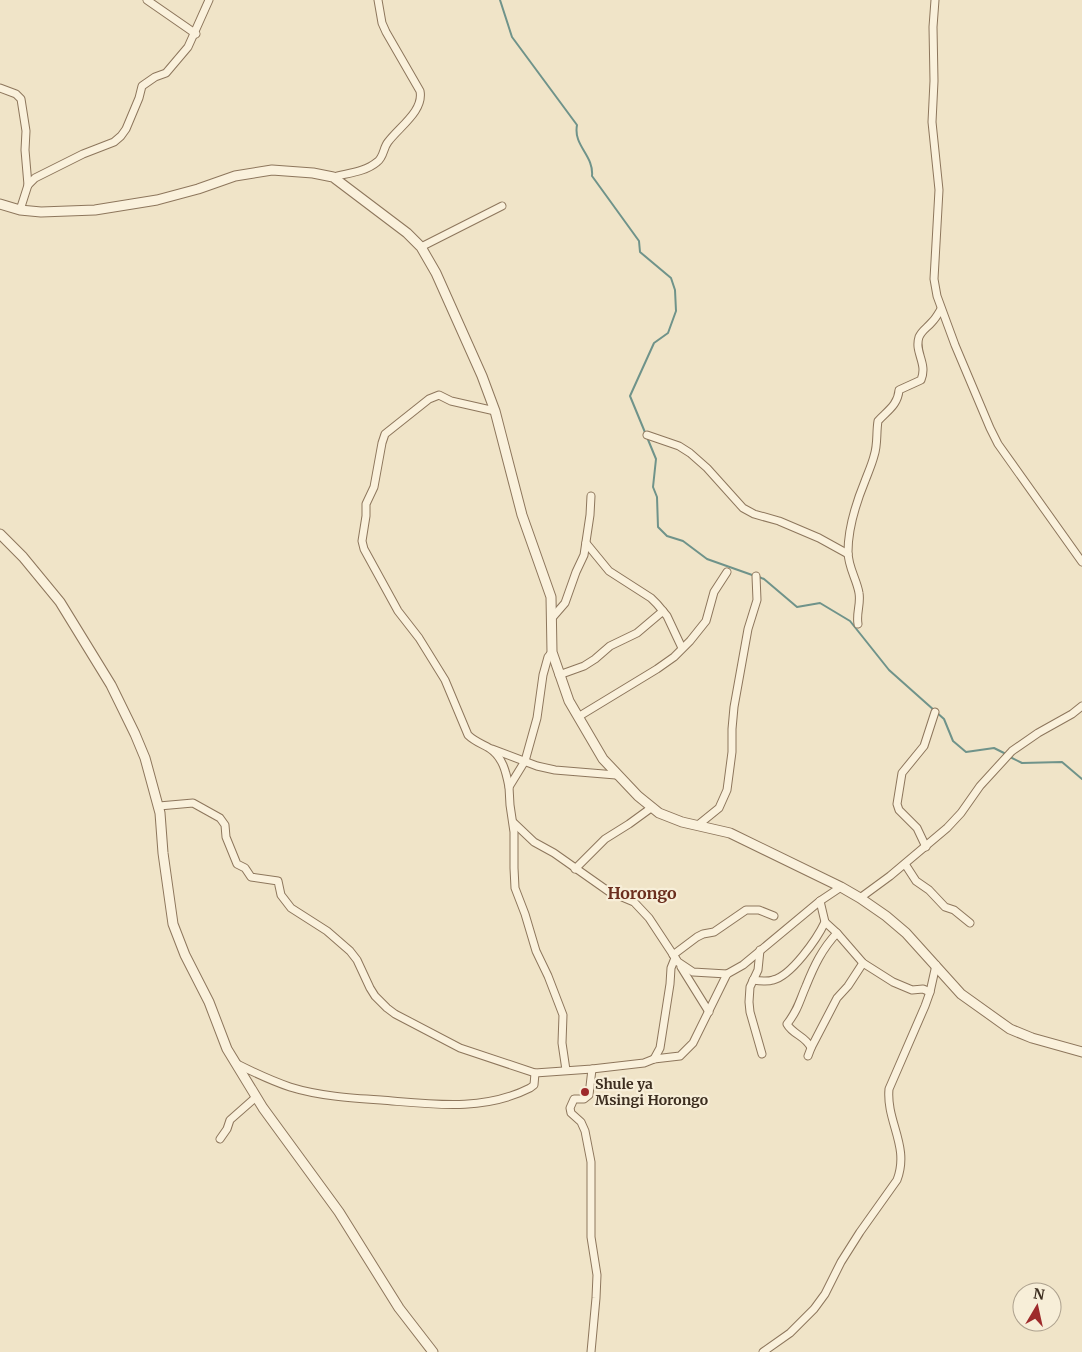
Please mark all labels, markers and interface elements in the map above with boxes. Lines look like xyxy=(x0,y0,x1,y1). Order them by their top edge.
district label: Horongo xyxy=(607,883,677,903)
place label: Shule ya Msingi Horongo xyxy=(595,1075,708,1109)
marker: Shule ya Msingi Horongo xyxy=(579,1086,591,1098)
north arrow xyxy=(1012,1282,1062,1332)
text: N xyxy=(1032,1284,1046,1304)

